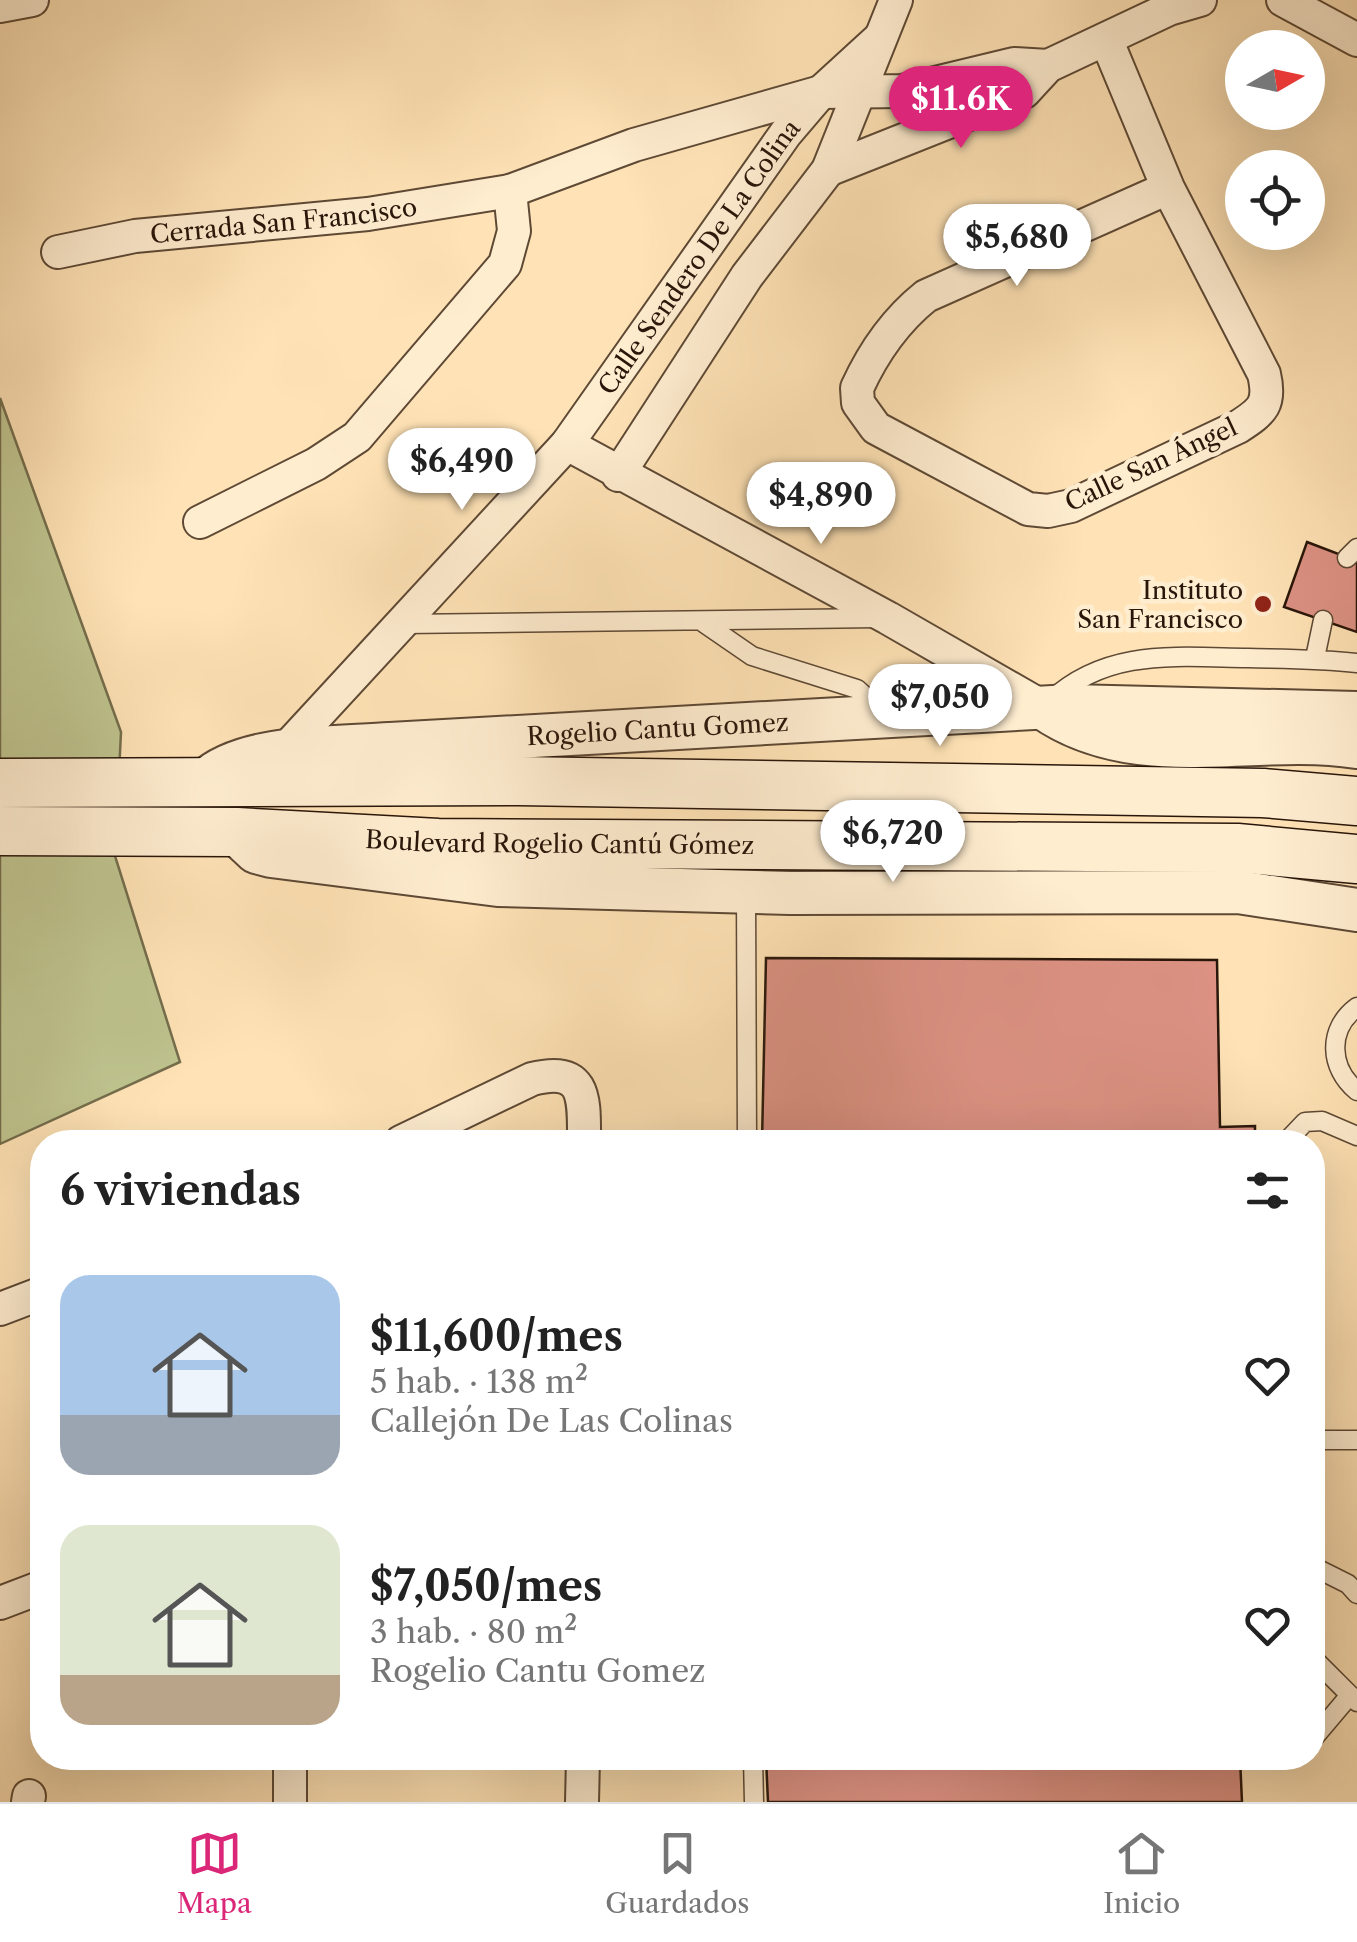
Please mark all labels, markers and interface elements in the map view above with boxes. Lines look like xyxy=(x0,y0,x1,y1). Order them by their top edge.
north arrow xyxy=(1225,30,1325,130)
map controls xyxy=(1225,30,1325,250)
pin: $11.6K xyxy=(880,66,1042,151)
text: $11.6K xyxy=(911,79,1011,118)
street label: Calle Sendero De La Colina xyxy=(591,112,807,400)
button: locate xyxy=(1225,150,1325,250)
street label: Cerrada San Francisco xyxy=(149,191,419,250)
pin: $5,680 xyxy=(936,204,1098,289)
text: $5,680 xyxy=(965,217,1069,256)
street label: Calle San Ángel xyxy=(1060,412,1242,518)
pin: $6,490 xyxy=(381,428,543,513)
text: $6,490 xyxy=(410,441,514,480)
pin: $4,890 xyxy=(740,462,902,547)
text: $4,890 xyxy=(769,475,873,514)
place label: Instituto San Francisco xyxy=(1077,575,1243,635)
marker: Instituto San Francisco xyxy=(1252,593,1274,615)
pin: $7,050 xyxy=(859,664,1021,749)
text: $7,050 xyxy=(890,677,990,716)
street label: Rogelio Cantu Gomez xyxy=(526,706,789,752)
pin: $6,720 xyxy=(812,800,974,885)
text: $6,720 xyxy=(842,813,944,852)
street label: Boulevard Rogelio Cantú Gómez xyxy=(364,824,754,860)
icon: filters xyxy=(1240,1163,1295,1218)
text: 6 viviendas xyxy=(60,1164,301,1216)
text: $11,600/mes xyxy=(370,1310,623,1362)
icon: home xyxy=(140,1315,260,1435)
icon: heart xyxy=(1240,1348,1295,1403)
text: 5 hab. · 138 m² xyxy=(370,1362,588,1401)
text: Callejón De Las Colinas xyxy=(370,1401,733,1440)
text: $7,050/mes xyxy=(370,1560,602,1612)
icon: home xyxy=(140,1565,260,1685)
icon: heart xyxy=(1240,1598,1295,1653)
text: 3 hab. · 80 m² xyxy=(370,1612,577,1651)
text: Rogelio Cantu Gomez xyxy=(370,1651,706,1690)
tab: Mapa xyxy=(177,1826,252,1920)
tab: Guardados xyxy=(605,1826,750,1920)
tab: Inicio xyxy=(1103,1826,1180,1920)

